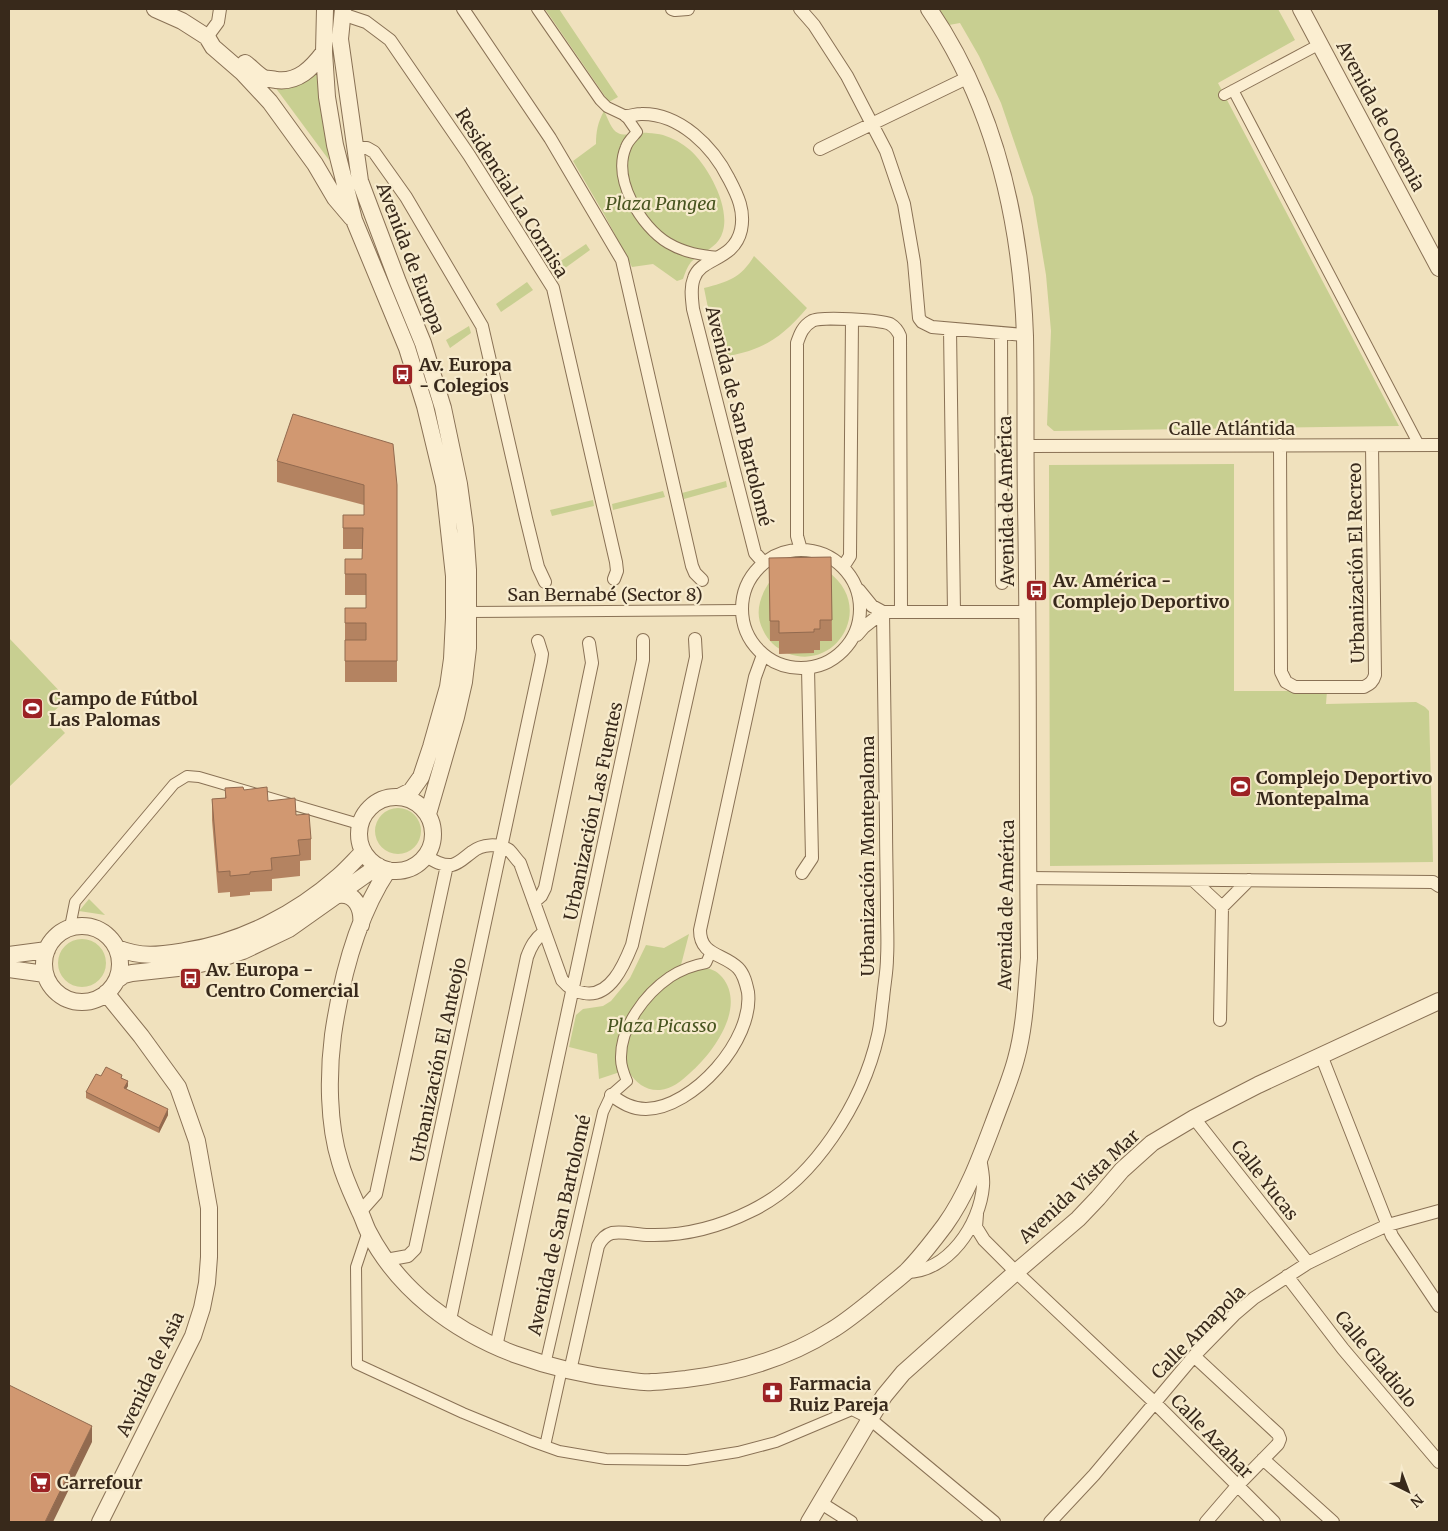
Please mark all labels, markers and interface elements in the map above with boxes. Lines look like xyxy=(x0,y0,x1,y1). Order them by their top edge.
street label: Avenida de Oceania xyxy=(1331,36,1431,195)
street label: Residencial La Cornisa xyxy=(450,104,574,282)
street label: Avenida de Europa xyxy=(371,178,450,337)
park label: Plaza Pangea xyxy=(606,192,716,215)
street label: Avenida de San Bartolomé xyxy=(700,303,777,528)
place label: Av. Europa - Colegios xyxy=(418,353,512,397)
bus stop icon: Av. Europa - Colegios xyxy=(391,362,415,386)
street label: Avenida de América xyxy=(993,415,1019,588)
street label: Calle Atlántida xyxy=(1169,417,1295,440)
street label: Urbanización El Recreo xyxy=(1343,462,1369,664)
place label: Av. América - Complejo Deportivo xyxy=(1052,569,1230,613)
bus stop icon: Av. América - Complejo Deportivo xyxy=(1025,578,1049,602)
street label: San Bernabé (Sector 8) xyxy=(507,583,703,606)
place label: Campo de Fútbol Las Palomas xyxy=(49,687,198,731)
sports icon: Campo de Fútbol Las Palomas xyxy=(21,696,45,720)
street label: Urbanización Las Fuentes xyxy=(559,699,627,922)
street label: Urbanización Montepaloma xyxy=(856,735,879,976)
place label: Complejo Deportivo Montepalma xyxy=(1256,766,1433,810)
sports icon: Complejo Deportivo Montepalma xyxy=(1228,775,1252,799)
street label: Avenida de América xyxy=(993,819,1019,992)
street label: Urbanización El Anteojo xyxy=(405,955,471,1165)
place label: Av. Europa - Centro Comercial xyxy=(205,958,359,1002)
bus stop icon: Av. Europa - Centro Comercial xyxy=(178,967,202,991)
park label: Plaza Picasso xyxy=(607,1014,717,1037)
street label: Avenida de San Bartolomé xyxy=(522,1112,596,1339)
street label: Avenida Vista Mar xyxy=(1013,1124,1144,1249)
street label: Calle Yucas xyxy=(1226,1135,1304,1225)
street label: Calle Amapola xyxy=(1146,1280,1250,1384)
street label: Calle Gladiolo xyxy=(1330,1306,1422,1412)
street label: Avenida de Asia xyxy=(111,1308,189,1441)
place label: Farmacia Ruiz Pareja xyxy=(789,1372,889,1416)
pharmacy icon: Farmacia Ruiz Pareja xyxy=(761,1381,785,1405)
street label: Calle Azahar xyxy=(1166,1389,1258,1483)
north arrow xyxy=(1383,1466,1433,1516)
supermarket icon: Carrefour xyxy=(29,1470,53,1494)
place label: Carrefour xyxy=(57,1471,143,1494)
text: N xyxy=(1407,1490,1427,1511)

